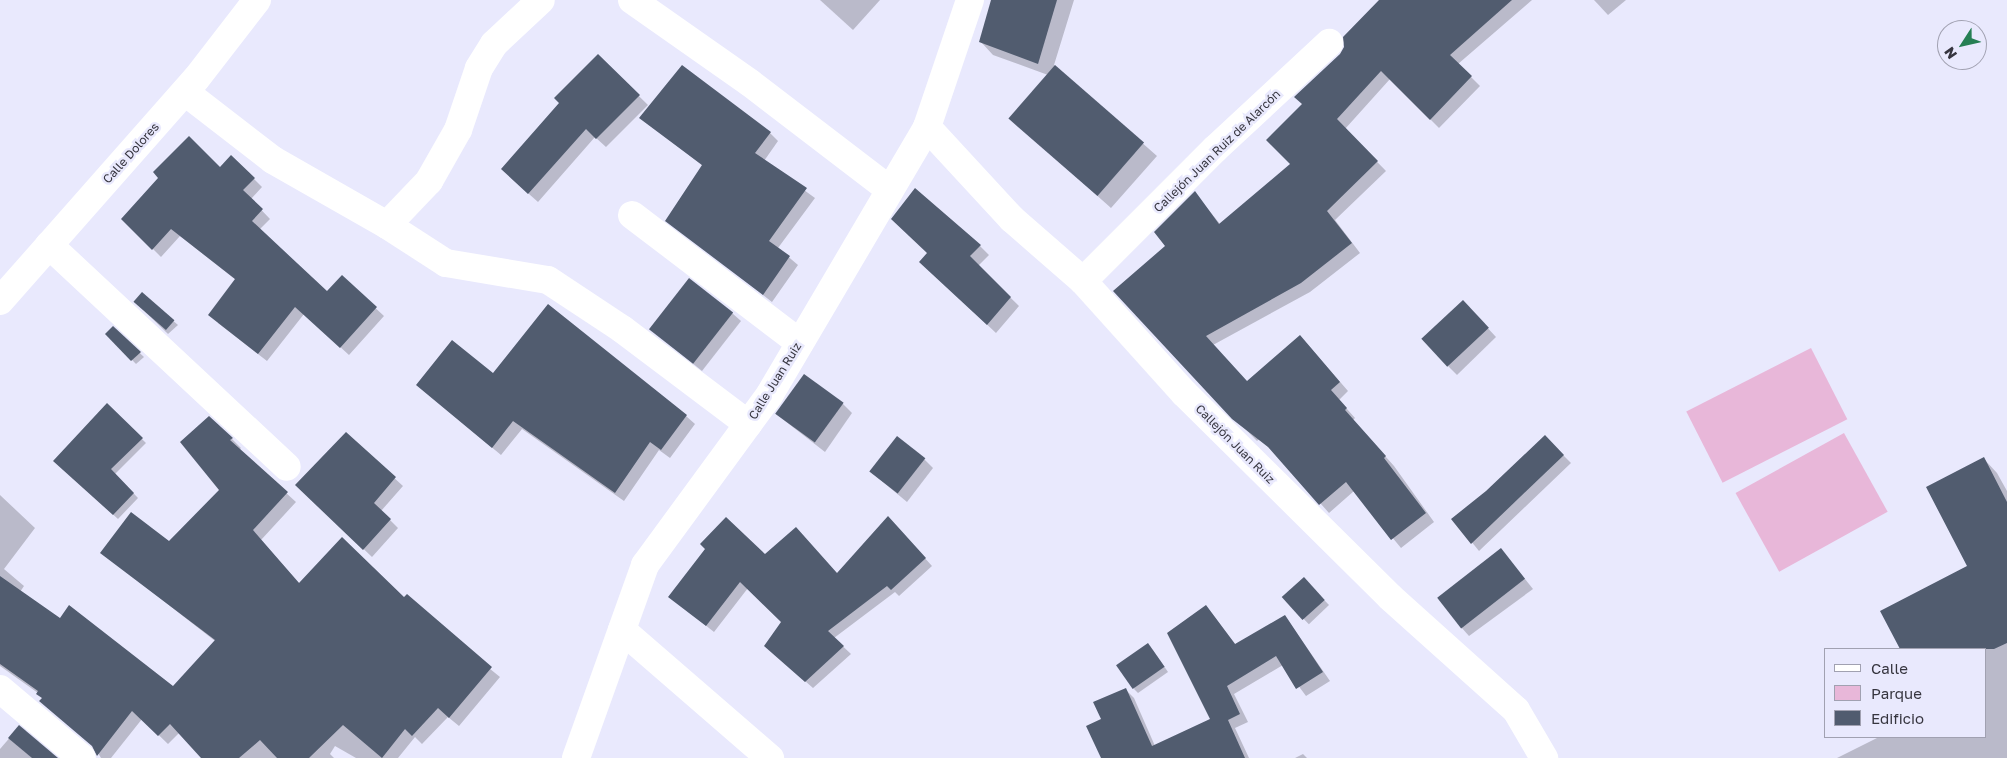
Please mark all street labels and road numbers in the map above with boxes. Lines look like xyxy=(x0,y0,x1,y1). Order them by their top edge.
street label: Callejón Juan Ruiz de Alarcón xyxy=(1151,87,1283,215)
street label: Calle Dolores xyxy=(100,120,162,186)
street label: Calle Juan Ruiz xyxy=(746,340,804,422)
street label: Callejón Juan Ruiz xyxy=(1192,401,1278,487)

